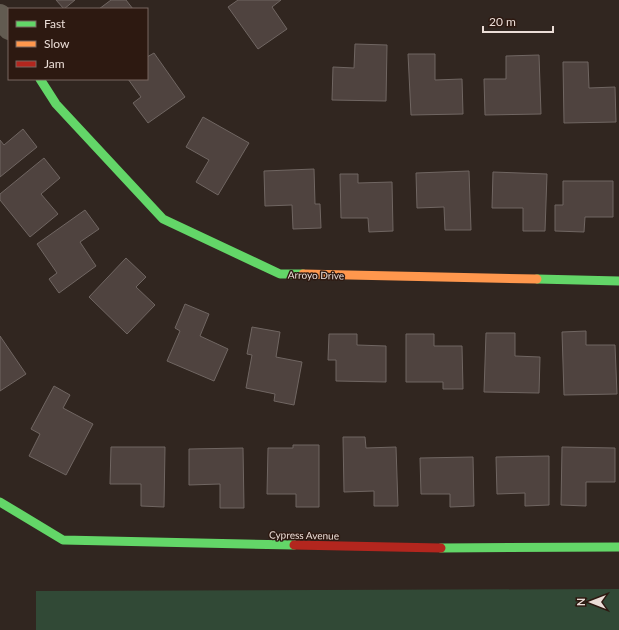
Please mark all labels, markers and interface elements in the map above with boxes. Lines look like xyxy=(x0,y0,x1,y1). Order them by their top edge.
legend xyxy=(8,8,148,80)
scale bar xyxy=(483,8,553,34)
text: 20 m xyxy=(489,14,516,29)
text: Fast xyxy=(44,16,66,31)
text: Slow xyxy=(44,36,70,51)
text: Jam xyxy=(44,56,65,71)
street label: Arroyo Drive xyxy=(288,269,344,281)
street label: Cypress Avenue xyxy=(269,528,339,542)
north arrow xyxy=(571,582,611,622)
text: N xyxy=(574,598,587,606)

